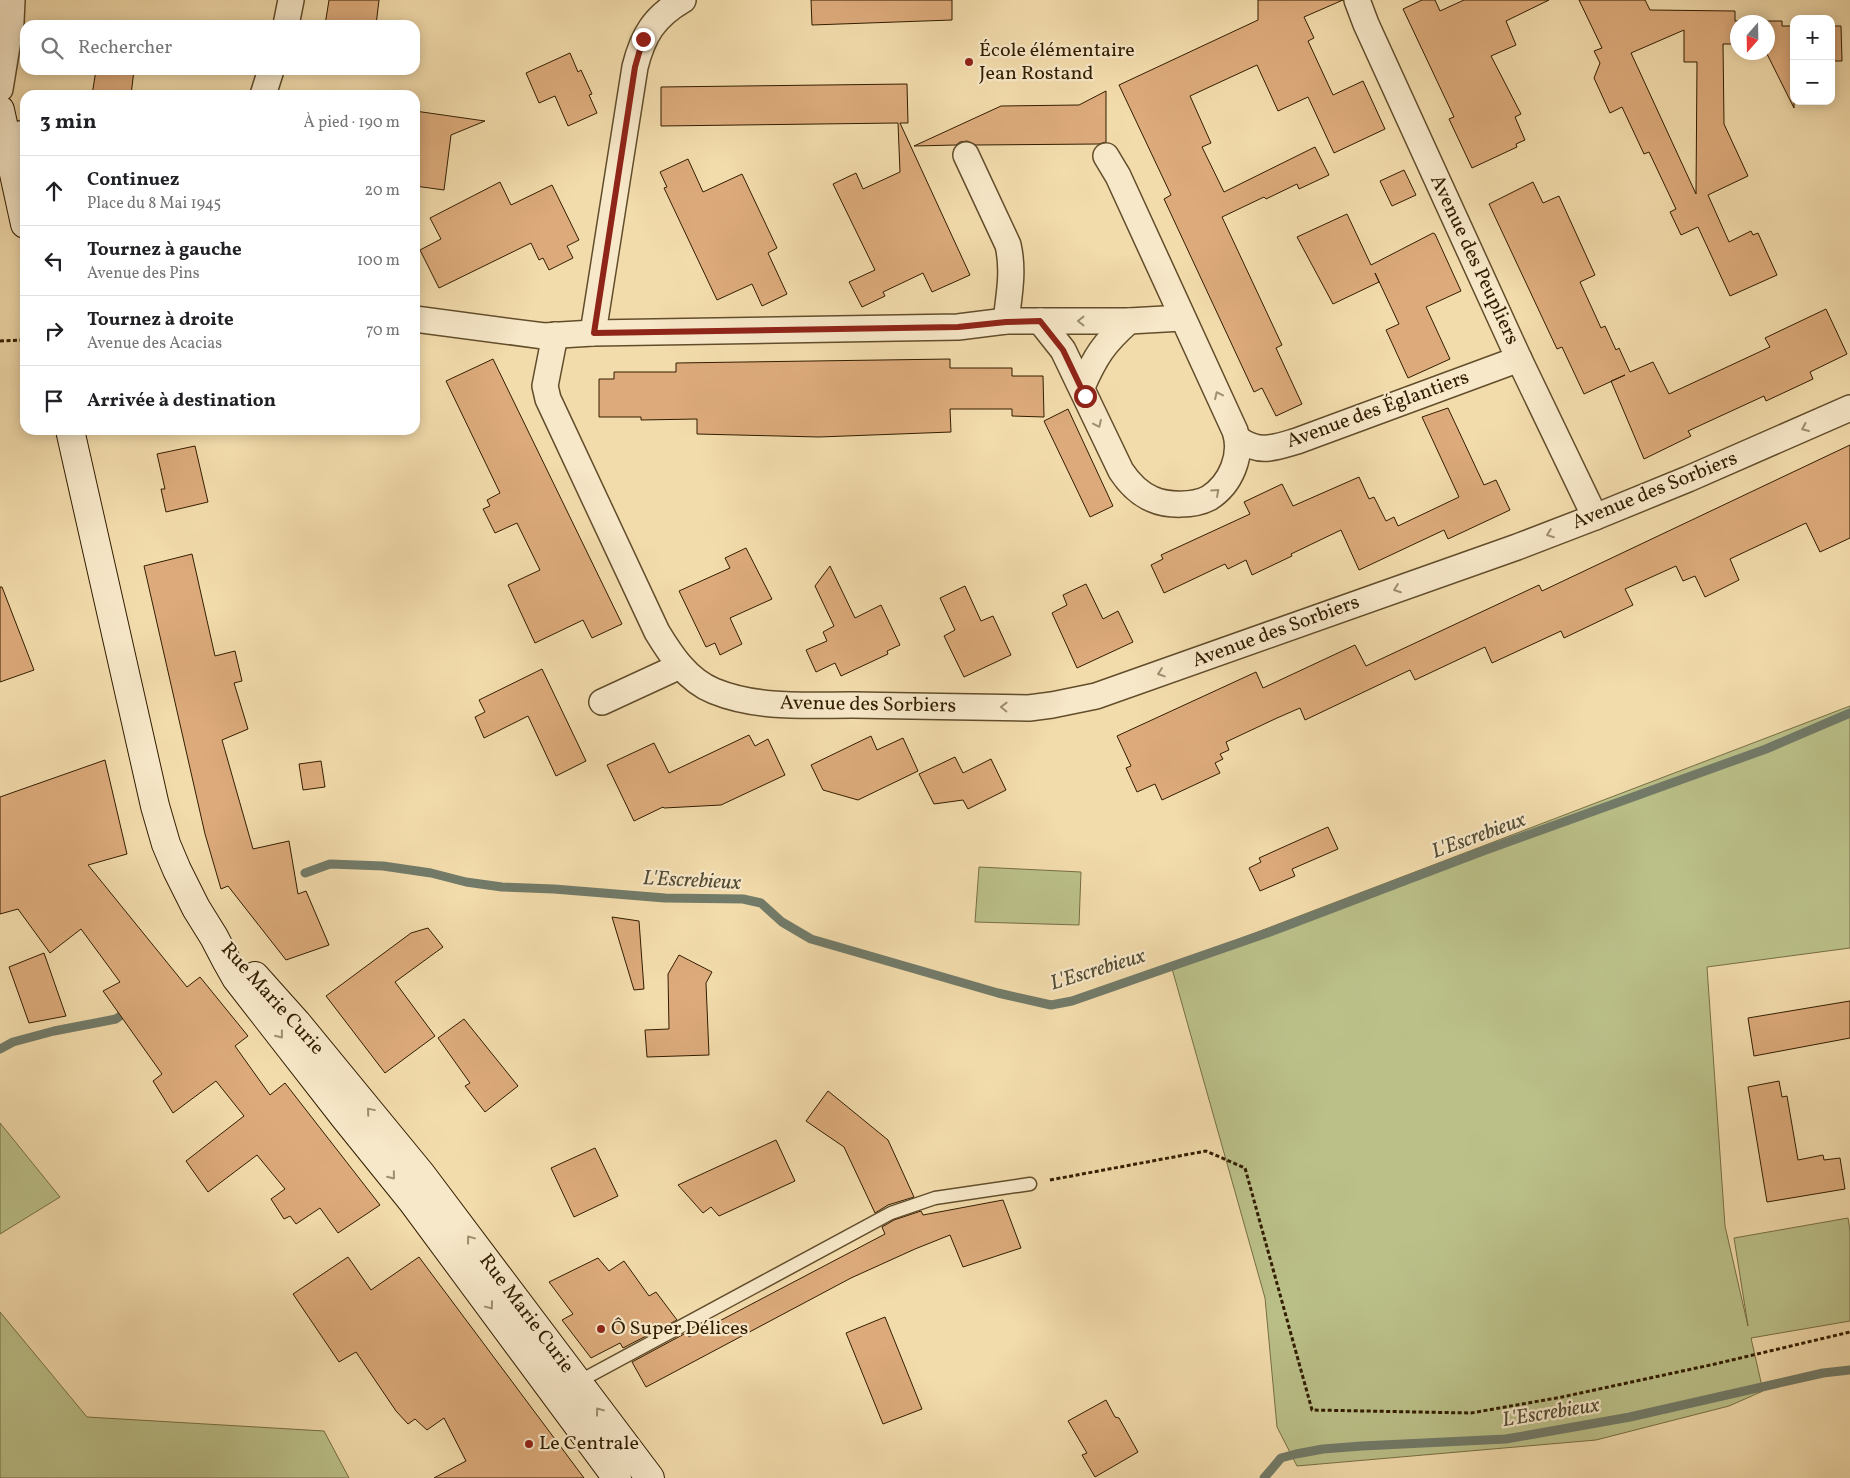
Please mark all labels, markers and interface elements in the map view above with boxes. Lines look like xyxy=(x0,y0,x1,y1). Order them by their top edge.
north arrow xyxy=(1730,15,1775,60)
map controls xyxy=(1790,15,1835,105)
button: + xyxy=(1790,15,1835,60)
search box xyxy=(20,20,420,75)
route end xyxy=(632,28,655,51)
icon: search xyxy=(38,34,66,62)
text: Rechercher xyxy=(78,35,172,61)
place label: École élémentaire Jean Rostand xyxy=(979,37,1135,88)
marker: École élémentaire Jean Rostand xyxy=(963,56,975,68)
button: − xyxy=(1790,60,1835,105)
text: 3 min xyxy=(40,108,96,137)
text: À pied · 190 m xyxy=(304,112,400,134)
text: Continuez xyxy=(87,167,179,193)
street label: Avenue des Peupliers xyxy=(1422,171,1526,349)
icon: ahead xyxy=(40,177,68,205)
text: 20 m xyxy=(365,180,400,202)
text: Place du 8 Mai 1945 xyxy=(87,193,221,215)
text: Tournez à gauche xyxy=(87,237,242,263)
icon: left xyxy=(40,247,68,275)
text: 100 m xyxy=(357,250,400,272)
text: Avenue des Pins xyxy=(87,263,200,285)
text: Tournez à droite xyxy=(87,307,234,333)
one-way arrow xyxy=(1077,316,1084,326)
icon: right xyxy=(40,317,68,345)
text: 70 m xyxy=(366,320,400,342)
text: Avenue des Acacias xyxy=(87,333,222,355)
street label: Avenue des Églantiers xyxy=(1283,364,1473,456)
route start xyxy=(1074,385,1097,408)
icon: arrive xyxy=(40,387,68,415)
text: Arrivée à destination xyxy=(87,388,276,414)
one-way arrow xyxy=(1213,391,1224,400)
one-way arrow xyxy=(1092,418,1102,427)
one-way arrow xyxy=(1801,421,1810,432)
street label: Avenue des Sorbiers xyxy=(1568,445,1742,537)
one-way arrow xyxy=(1210,488,1219,497)
one-way arrow xyxy=(1546,528,1554,538)
one-way arrow xyxy=(1393,583,1402,593)
street label: Avenue des Sorbiers xyxy=(1188,589,1364,675)
one-way arrow xyxy=(1157,667,1166,677)
street label: Avenue des Sorbiers xyxy=(780,689,956,721)
one-way arrow xyxy=(1000,702,1008,713)
water label: L'Escrebieux xyxy=(1428,805,1530,866)
water label: L'Escrebieux xyxy=(642,864,742,898)
street label: Rue Marie Curie xyxy=(214,936,330,1062)
water label: L'Escrebieux xyxy=(1047,942,1150,998)
one-way arrow xyxy=(274,1029,283,1039)
one-way arrow xyxy=(367,1108,376,1117)
one-way arrow xyxy=(386,1170,394,1179)
one-way arrow xyxy=(468,1236,476,1245)
street label: Rue Marie Curie xyxy=(472,1248,580,1380)
one-way arrow xyxy=(484,1300,493,1310)
place label: Ô Super Délices xyxy=(611,1315,748,1343)
marker: Ô Super Délices xyxy=(595,1323,607,1335)
water label: L'Escrebieux xyxy=(1500,1391,1602,1435)
one-way arrow xyxy=(597,1408,605,1417)
place label: Le Centrale xyxy=(539,1430,639,1458)
marker: Le Centrale xyxy=(523,1438,535,1450)

